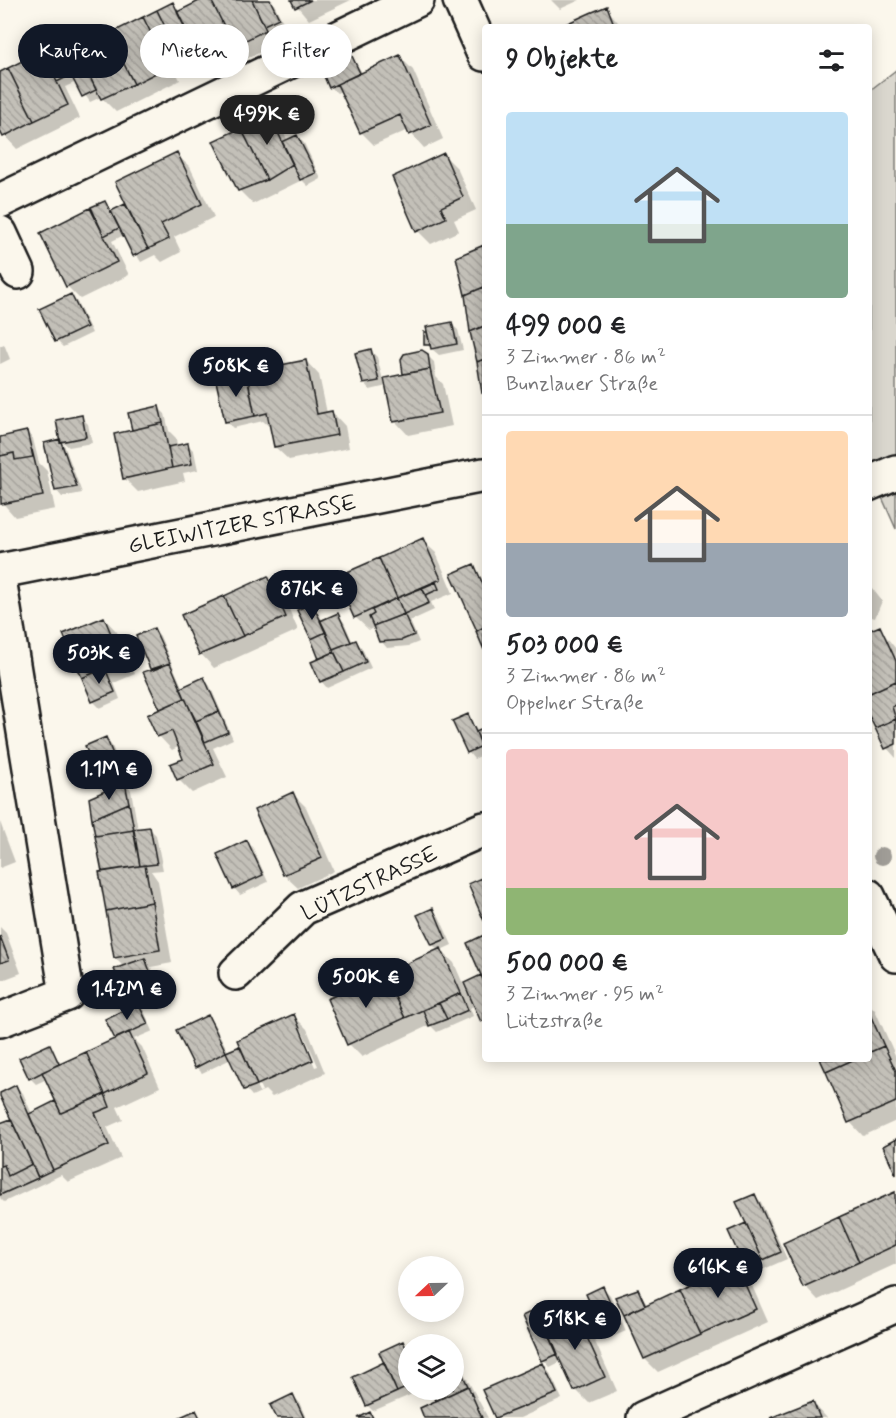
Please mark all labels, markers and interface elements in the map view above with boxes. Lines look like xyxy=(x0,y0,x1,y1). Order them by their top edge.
chip: Kaufen xyxy=(18,24,128,78)
chip: Mieten xyxy=(140,24,249,78)
chip: Filter xyxy=(261,24,352,78)
text: 9 Objekte xyxy=(506,43,618,77)
icon: filters xyxy=(815,44,848,77)
pin: 499K € xyxy=(218,95,316,146)
text: 499K € xyxy=(234,101,300,128)
icon: home xyxy=(623,151,731,259)
text: 499 000 € xyxy=(506,310,626,344)
text: 3 Zimmer · 86 m² xyxy=(506,344,666,371)
pin: 508K € xyxy=(187,347,285,398)
text: 508K € xyxy=(203,353,269,380)
text: Bunzlauer Straße xyxy=(506,371,658,398)
icon: home xyxy=(623,470,731,578)
street label: GLEIWITZER STRASSE xyxy=(126,489,359,561)
pin: 876K € xyxy=(263,570,361,621)
text: 876K € xyxy=(280,576,344,603)
text: 503 000 € xyxy=(506,629,623,663)
pin: 503K € xyxy=(50,634,148,685)
text: 503K € xyxy=(67,640,131,667)
text: 3 Zimmer · 86 m² xyxy=(506,663,666,690)
text: Oppelner Straße xyxy=(506,690,644,717)
pin: 1.1M € xyxy=(60,750,158,801)
text: 1.1M € xyxy=(80,756,138,783)
icon: home xyxy=(623,788,731,896)
street label: LÜTZSTRASSE xyxy=(297,840,443,928)
text: 500 000 € xyxy=(506,947,628,981)
pin: 500K € xyxy=(317,958,415,1009)
text: 500K € xyxy=(332,964,400,991)
pin: 1.42M € xyxy=(72,970,182,1021)
text: 1.42M € xyxy=(91,976,163,1003)
text: 3 Zimmer · 95 m² xyxy=(506,981,664,1008)
text: Lützstraße xyxy=(506,1008,603,1035)
pin: 616K € xyxy=(669,1248,767,1299)
text: 616K € xyxy=(688,1254,748,1281)
north arrow xyxy=(398,1256,464,1322)
map controls xyxy=(398,1256,464,1400)
pin: 518K € xyxy=(526,1300,624,1351)
text: 518K € xyxy=(543,1306,607,1333)
button: layers xyxy=(398,1334,464,1400)

